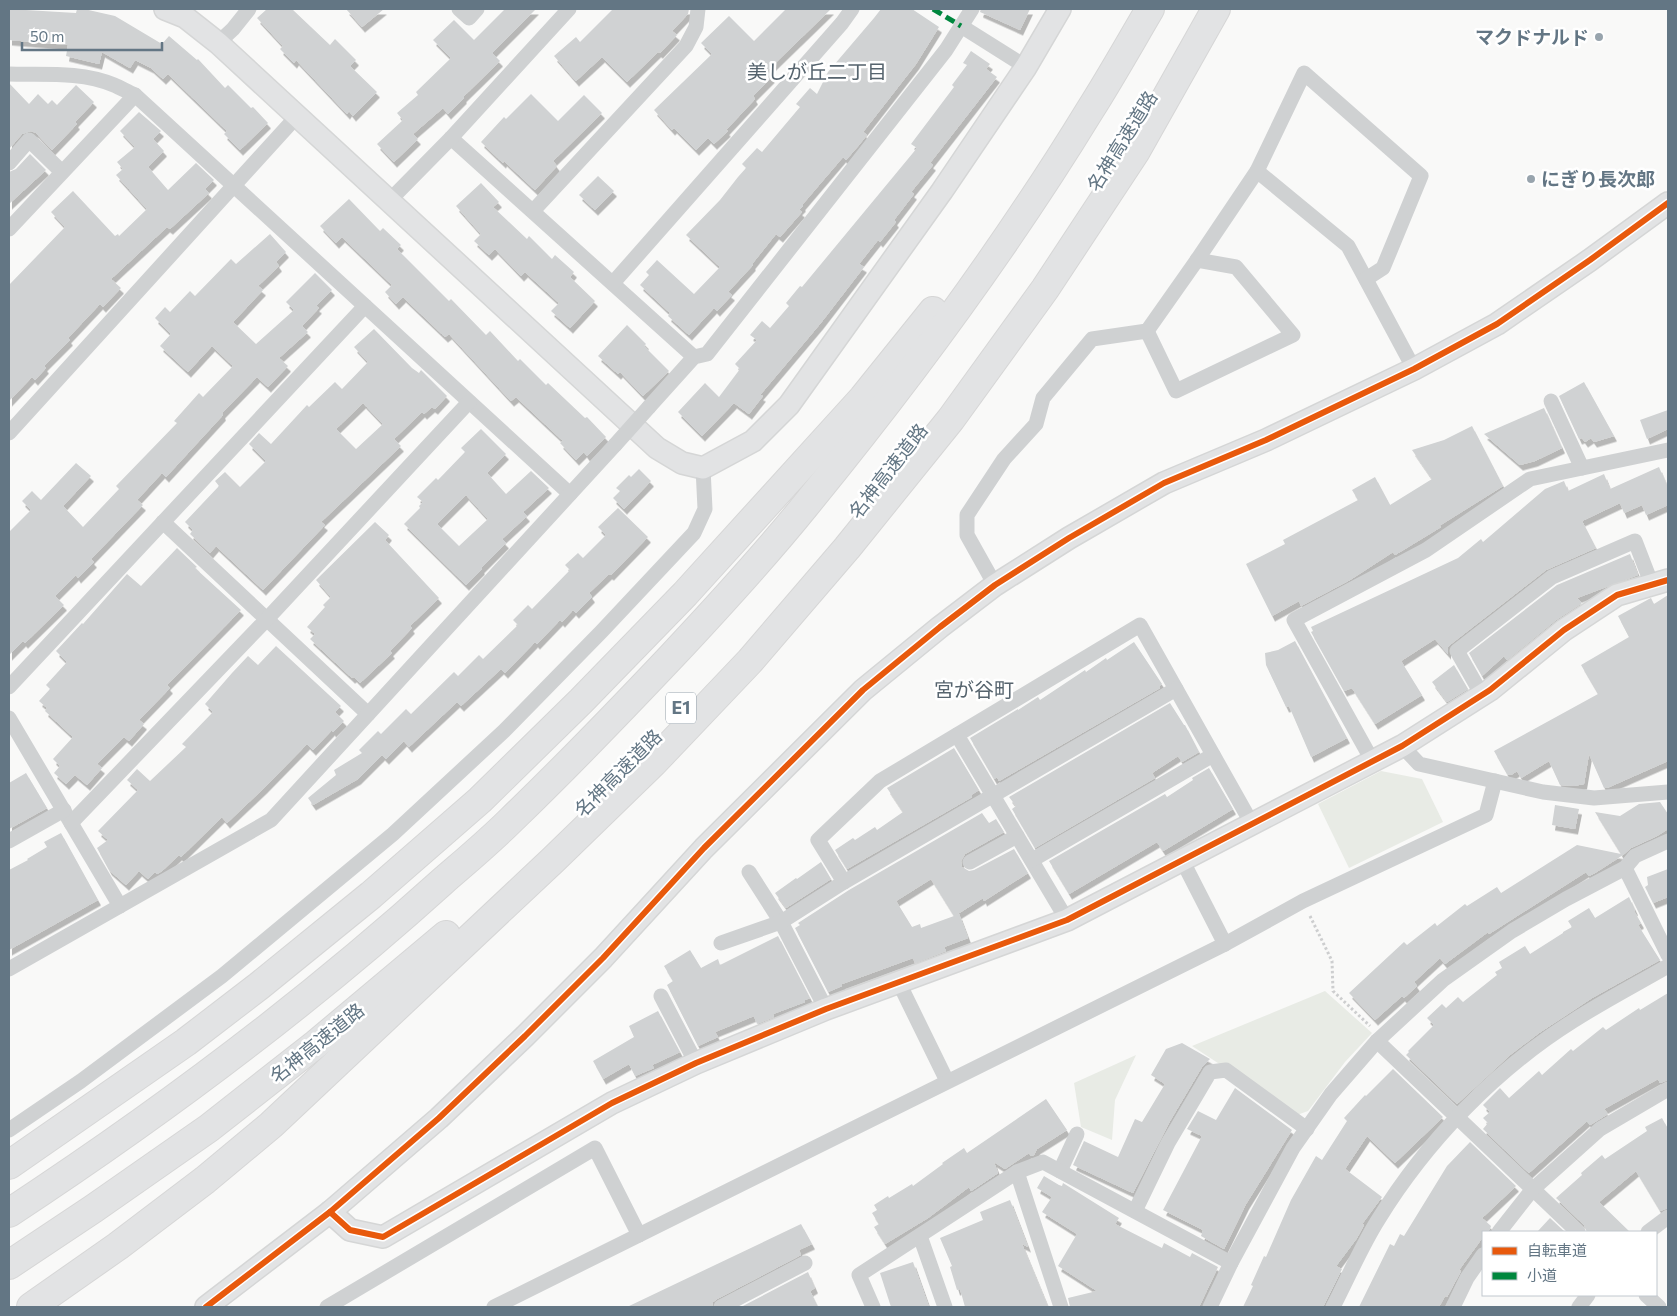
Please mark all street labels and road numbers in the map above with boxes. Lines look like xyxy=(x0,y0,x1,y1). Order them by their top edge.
street label: 名神高速道路 xyxy=(1082,86,1162,195)
street label: 名神高速道路 xyxy=(843,419,932,523)
road number: E1 xyxy=(666,692,696,724)
street label: 名神高速道路 xyxy=(569,724,666,821)
street label: 名神高速道路 xyxy=(265,998,368,1087)

